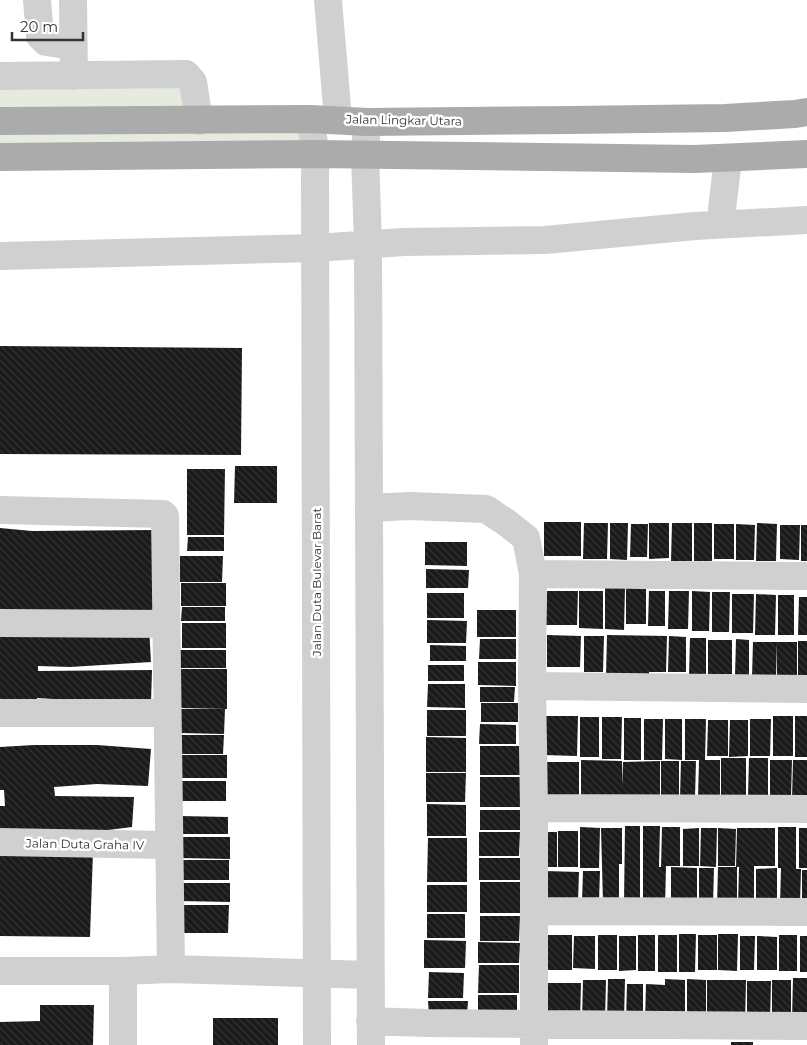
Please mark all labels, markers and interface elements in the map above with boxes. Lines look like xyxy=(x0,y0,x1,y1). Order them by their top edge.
scale bar xyxy=(12,10,84,42)
text: 20 m xyxy=(20,17,58,36)
street label: Jalan Lingkar Utara xyxy=(345,111,462,129)
street label: Jalan Duta Bulevar Barat xyxy=(309,508,324,657)
street label: Jalan Duta Graha IV xyxy=(25,835,145,853)

